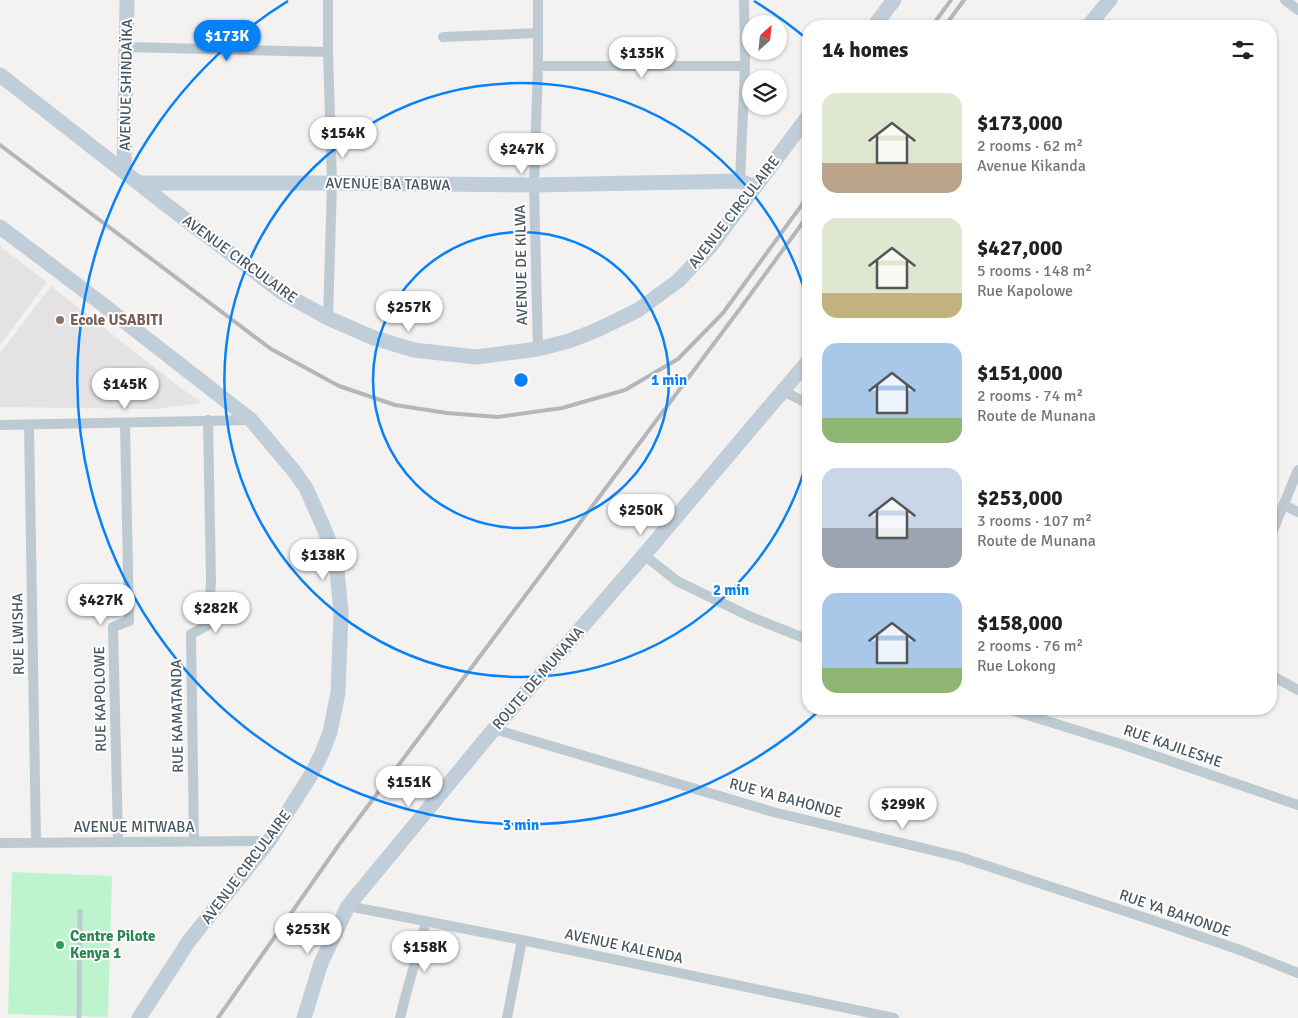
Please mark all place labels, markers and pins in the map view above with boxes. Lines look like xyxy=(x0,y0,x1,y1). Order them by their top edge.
pin: $173K xyxy=(192,20,262,62)
pin: $135K xyxy=(607,36,677,79)
pin: $154K xyxy=(308,116,378,159)
pin: $247K xyxy=(487,132,557,175)
pin: $257K xyxy=(374,290,444,333)
place label: Ecole USABITI xyxy=(70,311,163,329)
marker: Ecole USABITI xyxy=(54,314,66,326)
pin: $145K xyxy=(90,368,160,410)
centre of rings xyxy=(512,371,530,389)
pin: $250K xyxy=(606,494,676,536)
pin: $138K xyxy=(288,538,358,581)
pin: $427K xyxy=(66,584,136,626)
pin: $282K xyxy=(181,592,251,634)
pin: $151K xyxy=(374,766,444,808)
pin: $299K xyxy=(868,788,938,830)
pin: $253K xyxy=(273,912,343,955)
place label: Centre Pilote Kenya 1 xyxy=(70,927,155,962)
pin: $158K xyxy=(390,930,460,973)
marker: Centre Pilote Kenya 1 xyxy=(54,939,66,951)

